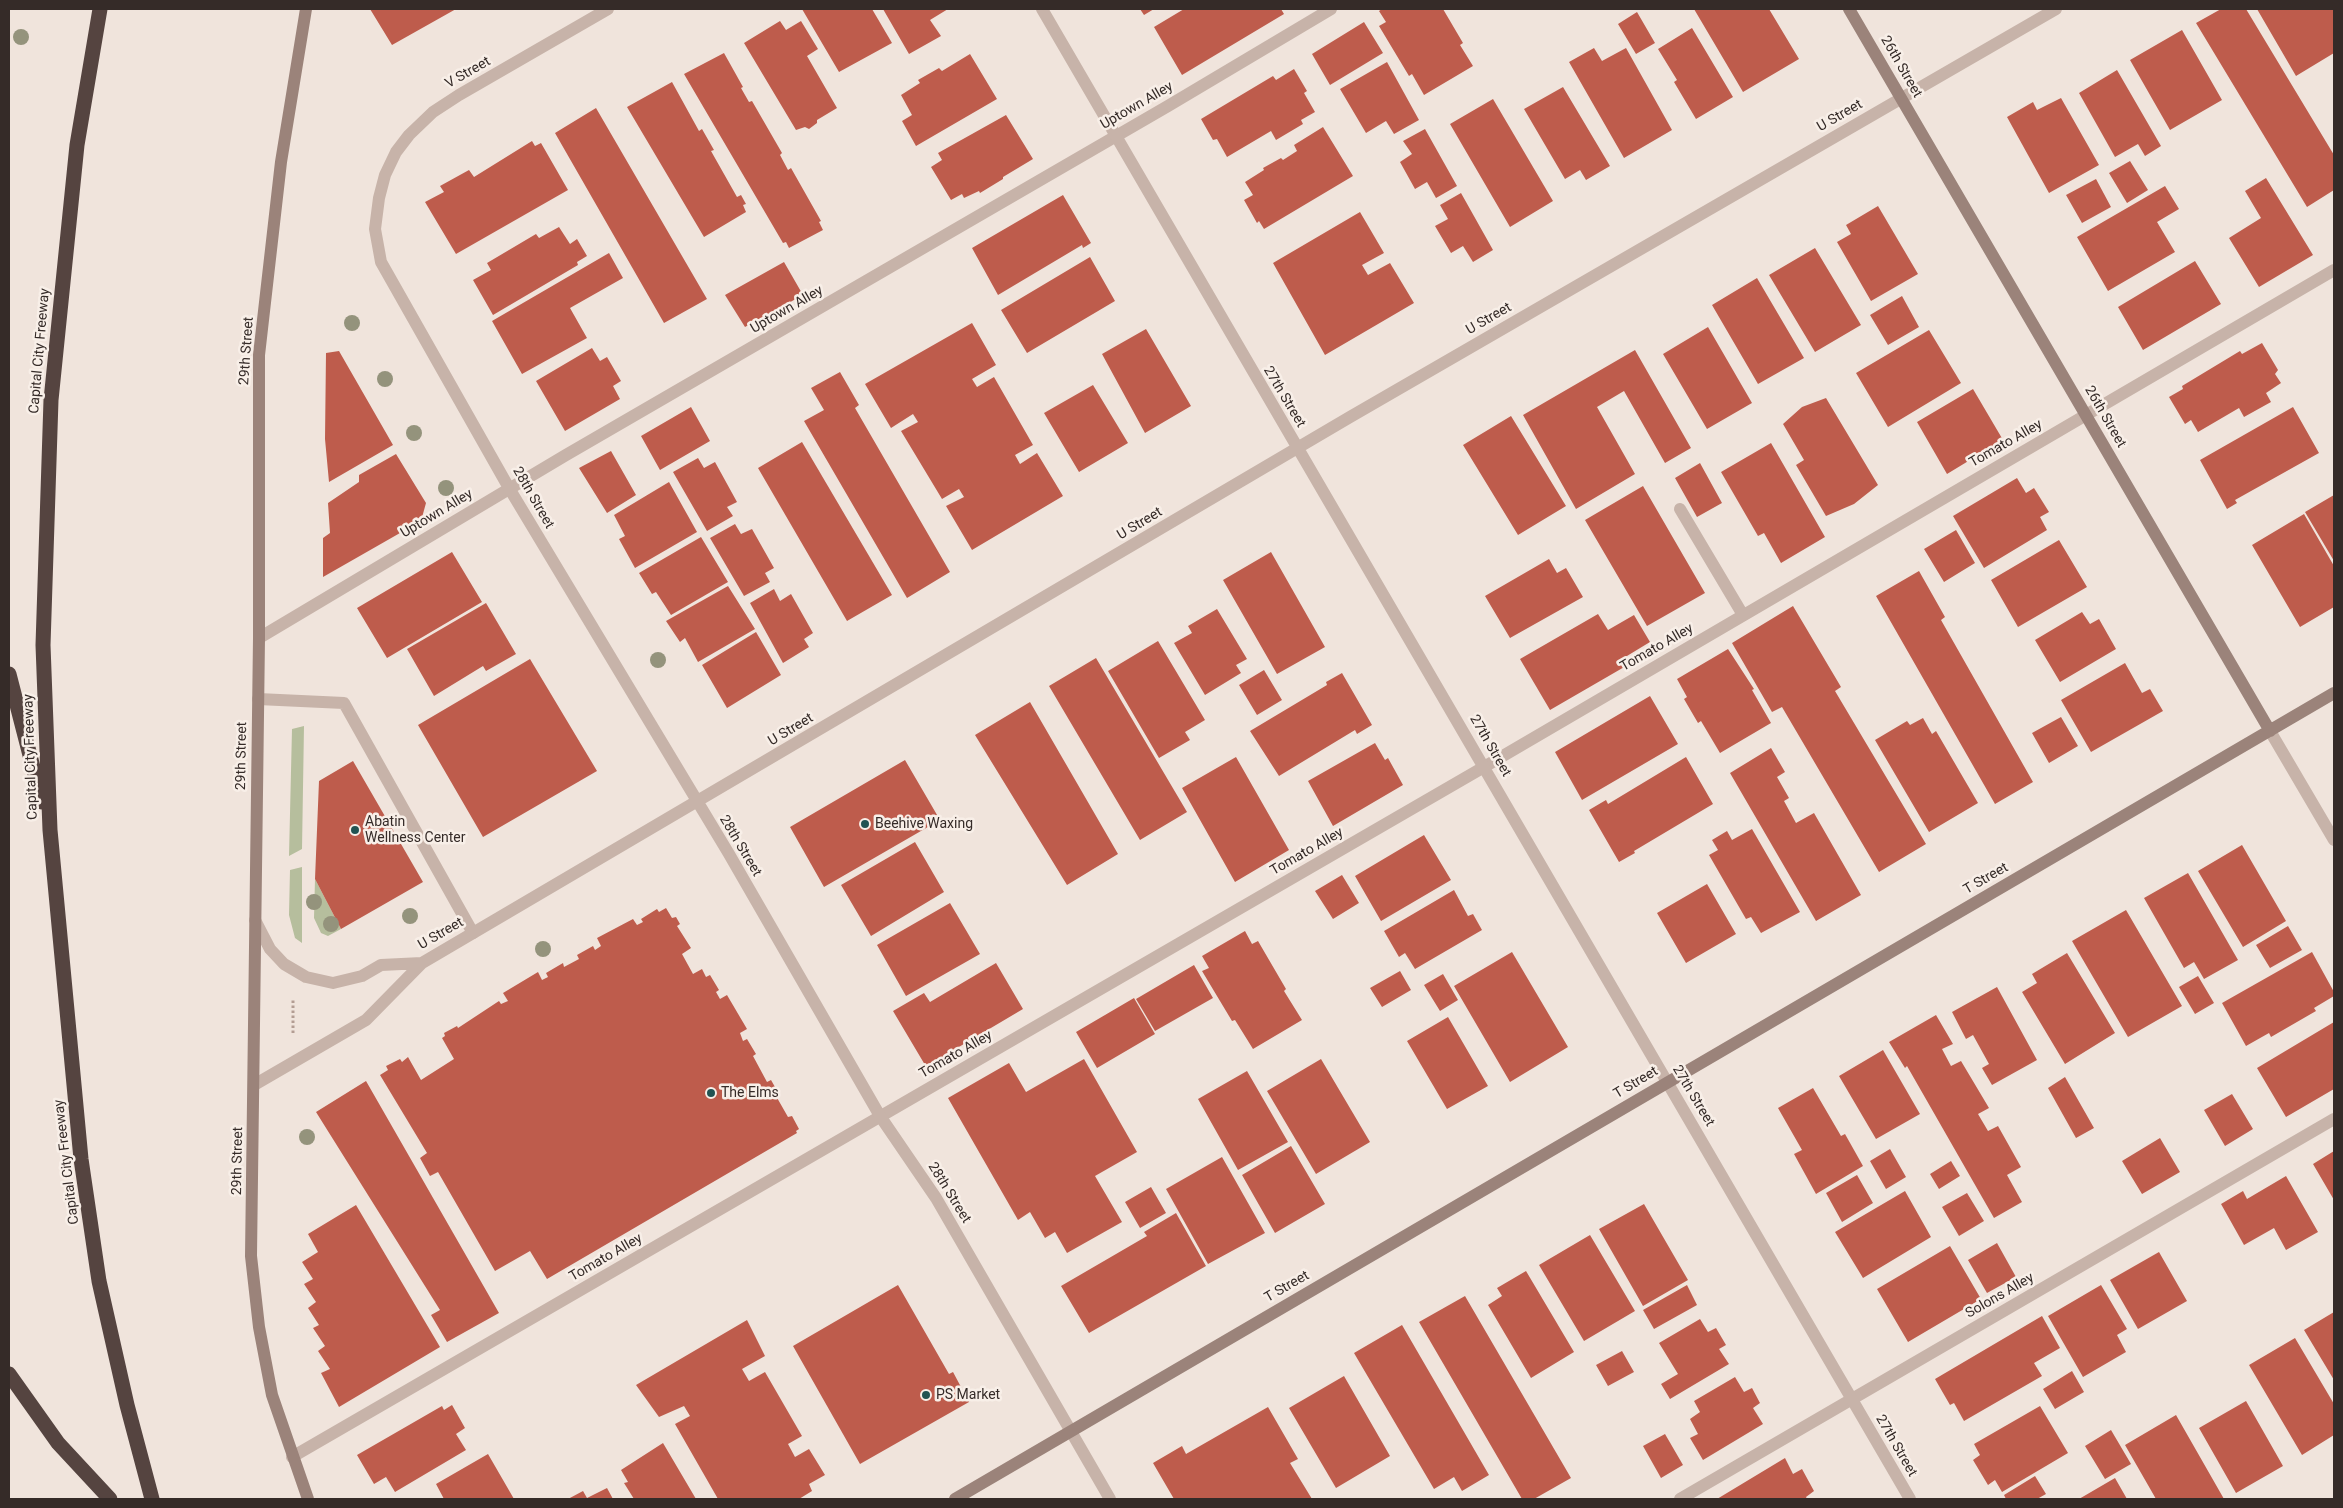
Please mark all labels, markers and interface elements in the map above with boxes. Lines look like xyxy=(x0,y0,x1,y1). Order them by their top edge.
street label: 26th Street xyxy=(1877,33,1925,101)
street label: V Street xyxy=(442,53,494,93)
street label: Uptown Alley xyxy=(1098,78,1176,134)
street label: U Street xyxy=(1814,96,1866,136)
street label: Uptown Alley xyxy=(748,282,826,338)
street label: Capital City Freeway xyxy=(26,288,54,414)
street label: U Street xyxy=(1463,299,1515,339)
street label: 29th Street xyxy=(236,316,258,386)
street label: 27th Street xyxy=(1259,363,1309,431)
street label: 26th Street xyxy=(2081,383,2129,451)
street label: Tomato Alley xyxy=(1967,416,2045,472)
street label: 28th Street xyxy=(509,464,557,532)
street label: Uptown Alley xyxy=(398,486,476,542)
street label: U Street xyxy=(1114,504,1166,544)
street label: Tomato Alley xyxy=(1618,620,1696,676)
street label: Capital City Freeway xyxy=(20,694,42,820)
street label: U Street xyxy=(765,710,817,750)
street label: 27th Street xyxy=(1466,712,1514,780)
street label: 29th Street xyxy=(233,722,251,790)
street label: 28th Street xyxy=(715,812,765,880)
place label: Abatin Wellness Center xyxy=(365,814,466,846)
place label: Beehive Waxing xyxy=(875,816,973,832)
marker: Beehive Waxing xyxy=(859,818,871,830)
marker: Abatin Wellness Center xyxy=(349,824,361,836)
street label: Tomato Alley xyxy=(1268,824,1346,880)
street label: T Street xyxy=(1961,860,2011,898)
street label: U Street xyxy=(415,914,467,954)
street label: Tomato Alley xyxy=(917,1027,995,1083)
street label: 27th Street xyxy=(1668,1062,1718,1130)
street label: T Street xyxy=(1611,1063,1661,1103)
place label: The Elms xyxy=(721,1085,779,1101)
marker: The Elms xyxy=(705,1087,717,1099)
street label: Capital City Freeway xyxy=(51,1098,83,1226)
street label: 29th Street xyxy=(229,1127,247,1195)
street label: 28th Street xyxy=(924,1160,974,1226)
street label: Tomato Alley xyxy=(567,1230,645,1286)
street label: T Street xyxy=(1262,1268,1312,1306)
street label: Solons Alley xyxy=(1963,1270,2037,1322)
place label: PS Market xyxy=(936,1387,1000,1403)
marker: PS Market xyxy=(920,1389,932,1401)
street label: 27th Street xyxy=(1872,1412,1920,1480)

